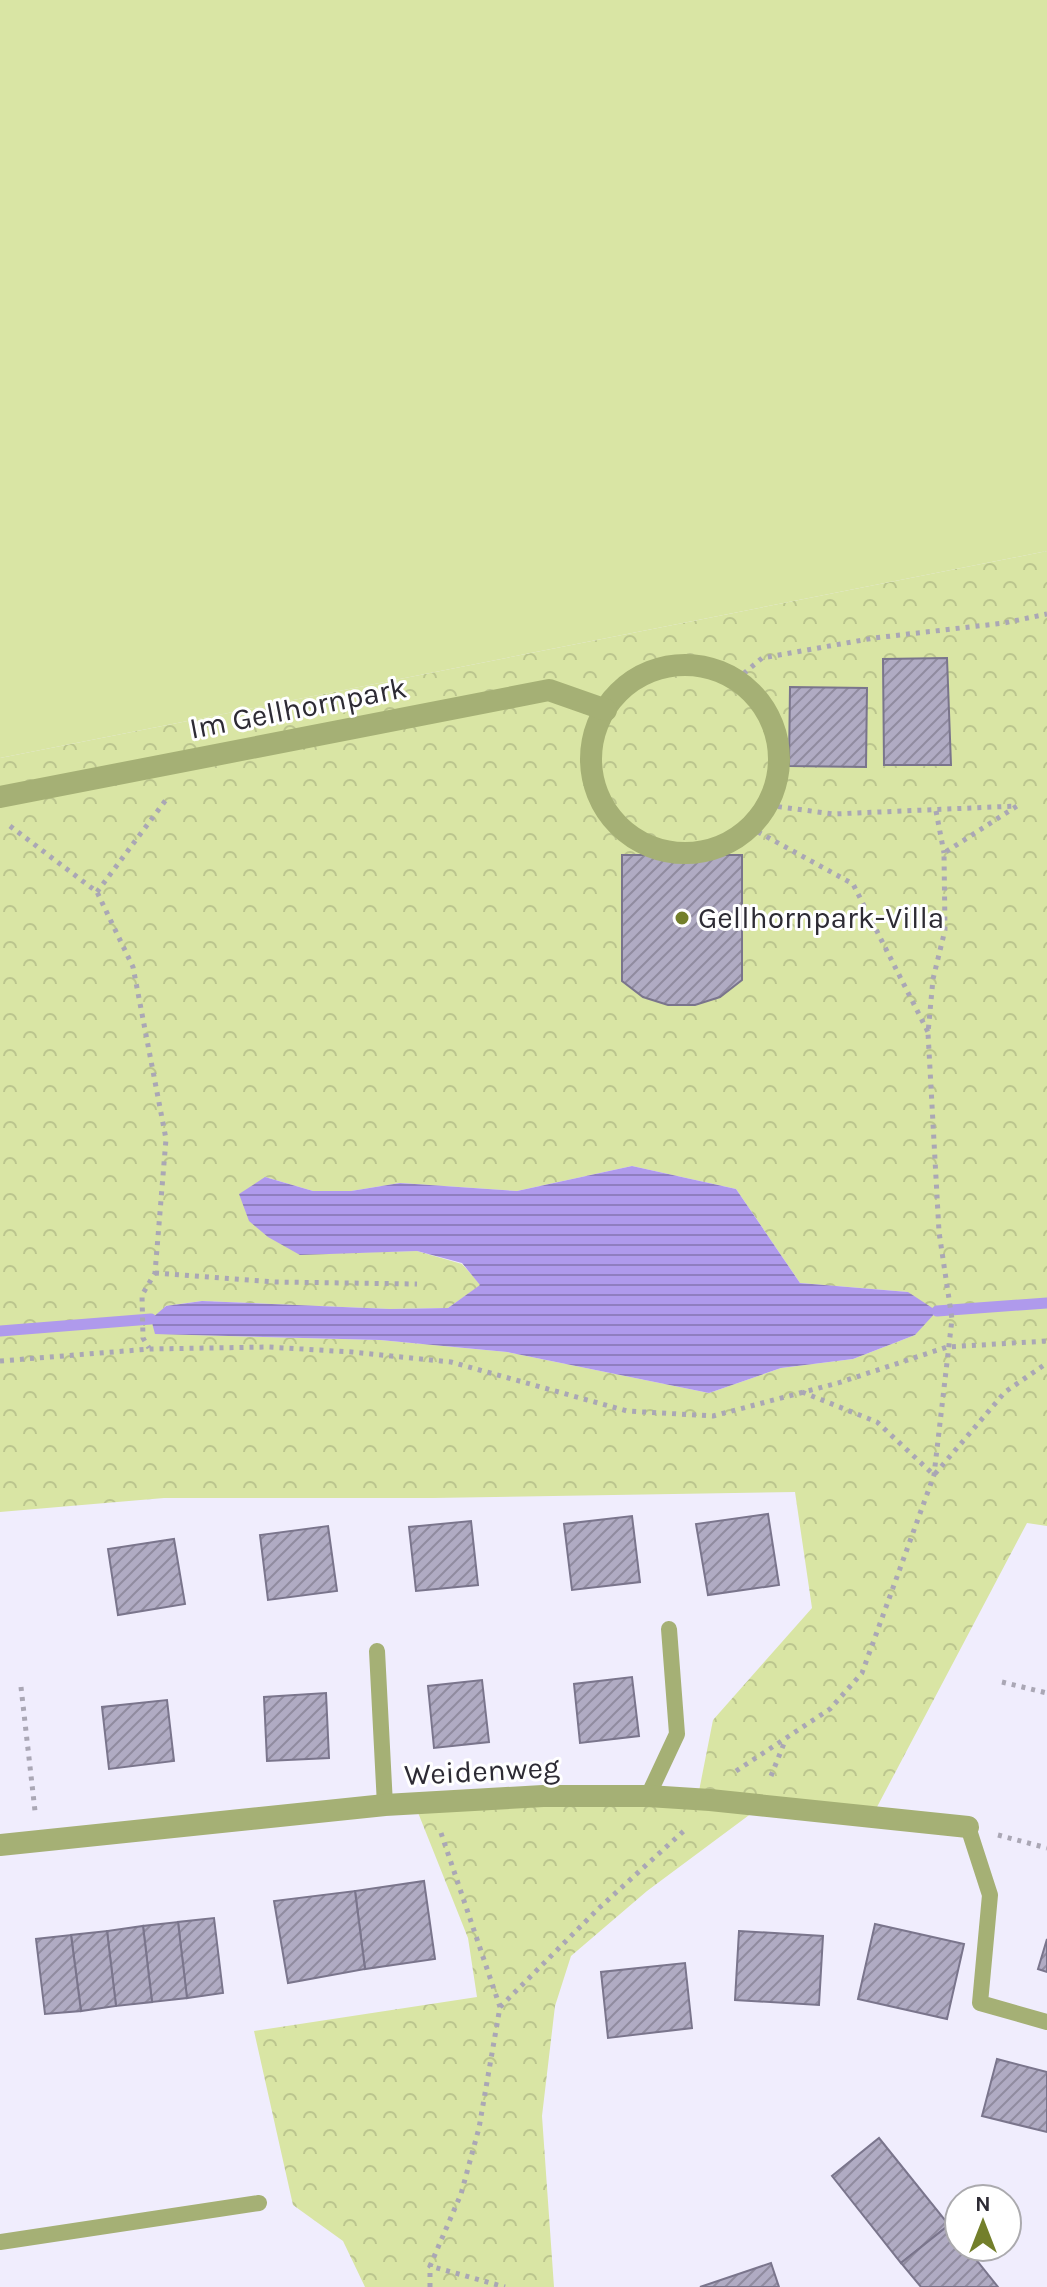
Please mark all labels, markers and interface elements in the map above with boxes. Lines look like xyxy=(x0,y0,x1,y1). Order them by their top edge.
street label: Im Gellhornpark xyxy=(186,669,410,747)
place label: Gellhornpark-Villa xyxy=(698,900,944,936)
marker: Gellhornpark-Villa xyxy=(673,909,691,927)
street label: Weidenweg xyxy=(403,1749,561,1793)
north arrow xyxy=(943,2183,1023,2263)
text: N xyxy=(975,2191,991,2217)

